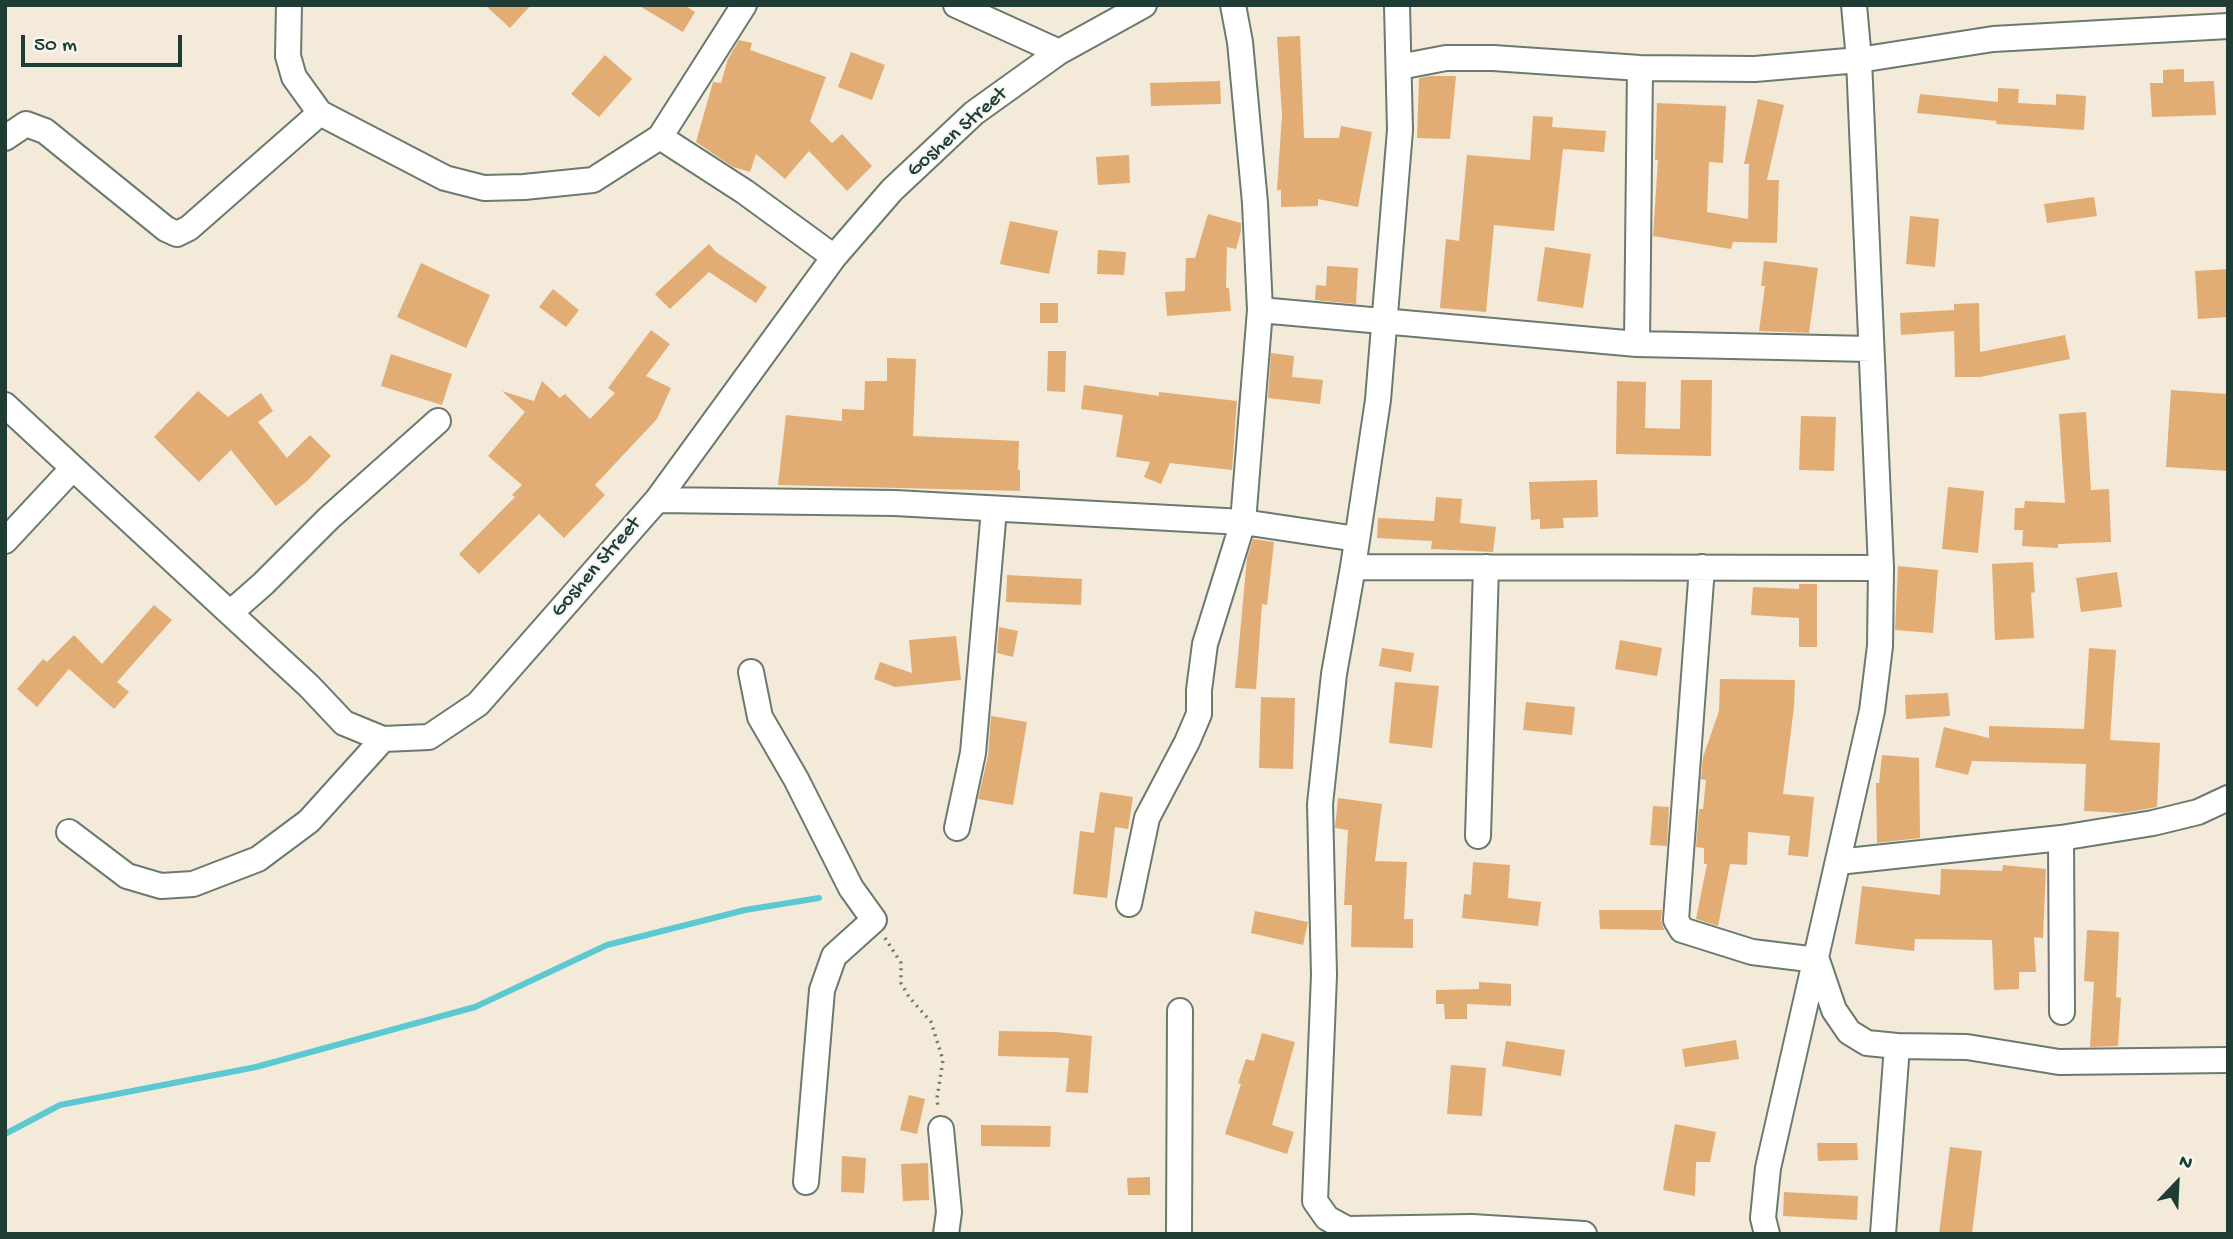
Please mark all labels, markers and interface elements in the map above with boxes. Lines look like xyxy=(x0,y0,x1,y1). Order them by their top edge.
scale bar xyxy=(24,21,186,65)
text: 50 m xyxy=(34,34,77,59)
street label: Goshen Street xyxy=(903,83,1013,183)
street label: Goshen Street xyxy=(547,513,647,623)
north arrow xyxy=(2142,1148,2212,1218)
text: N xyxy=(2175,1150,2196,1176)

